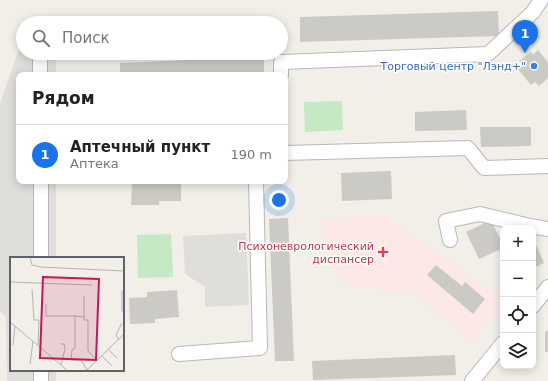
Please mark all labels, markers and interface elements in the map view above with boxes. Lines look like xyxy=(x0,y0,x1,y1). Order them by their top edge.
search box xyxy=(16,16,288,60)
pin: 1 xyxy=(512,20,538,53)
icon: search xyxy=(30,27,52,49)
text: Поиск xyxy=(62,29,110,47)
place label: Торговый центр "Лэнд+" xyxy=(379,60,526,73)
marker: Торговый центр "Лэнд+" xyxy=(529,61,539,71)
text: Рядом xyxy=(32,88,95,108)
text: Аптечный пункт xyxy=(70,138,210,156)
text: 1 xyxy=(40,147,50,162)
text: 190 m xyxy=(230,147,272,162)
text: Аптека xyxy=(70,156,119,171)
your location xyxy=(269,190,289,210)
map controls xyxy=(500,225,536,369)
button: + xyxy=(500,225,536,261)
place label: Психоневрологический диспансер xyxy=(238,240,374,266)
marker: Психоневрологический диспансер xyxy=(377,246,389,258)
inset map xyxy=(10,257,124,371)
button: − xyxy=(500,261,536,297)
button: locate xyxy=(500,297,536,333)
button: layers xyxy=(500,333,536,369)

